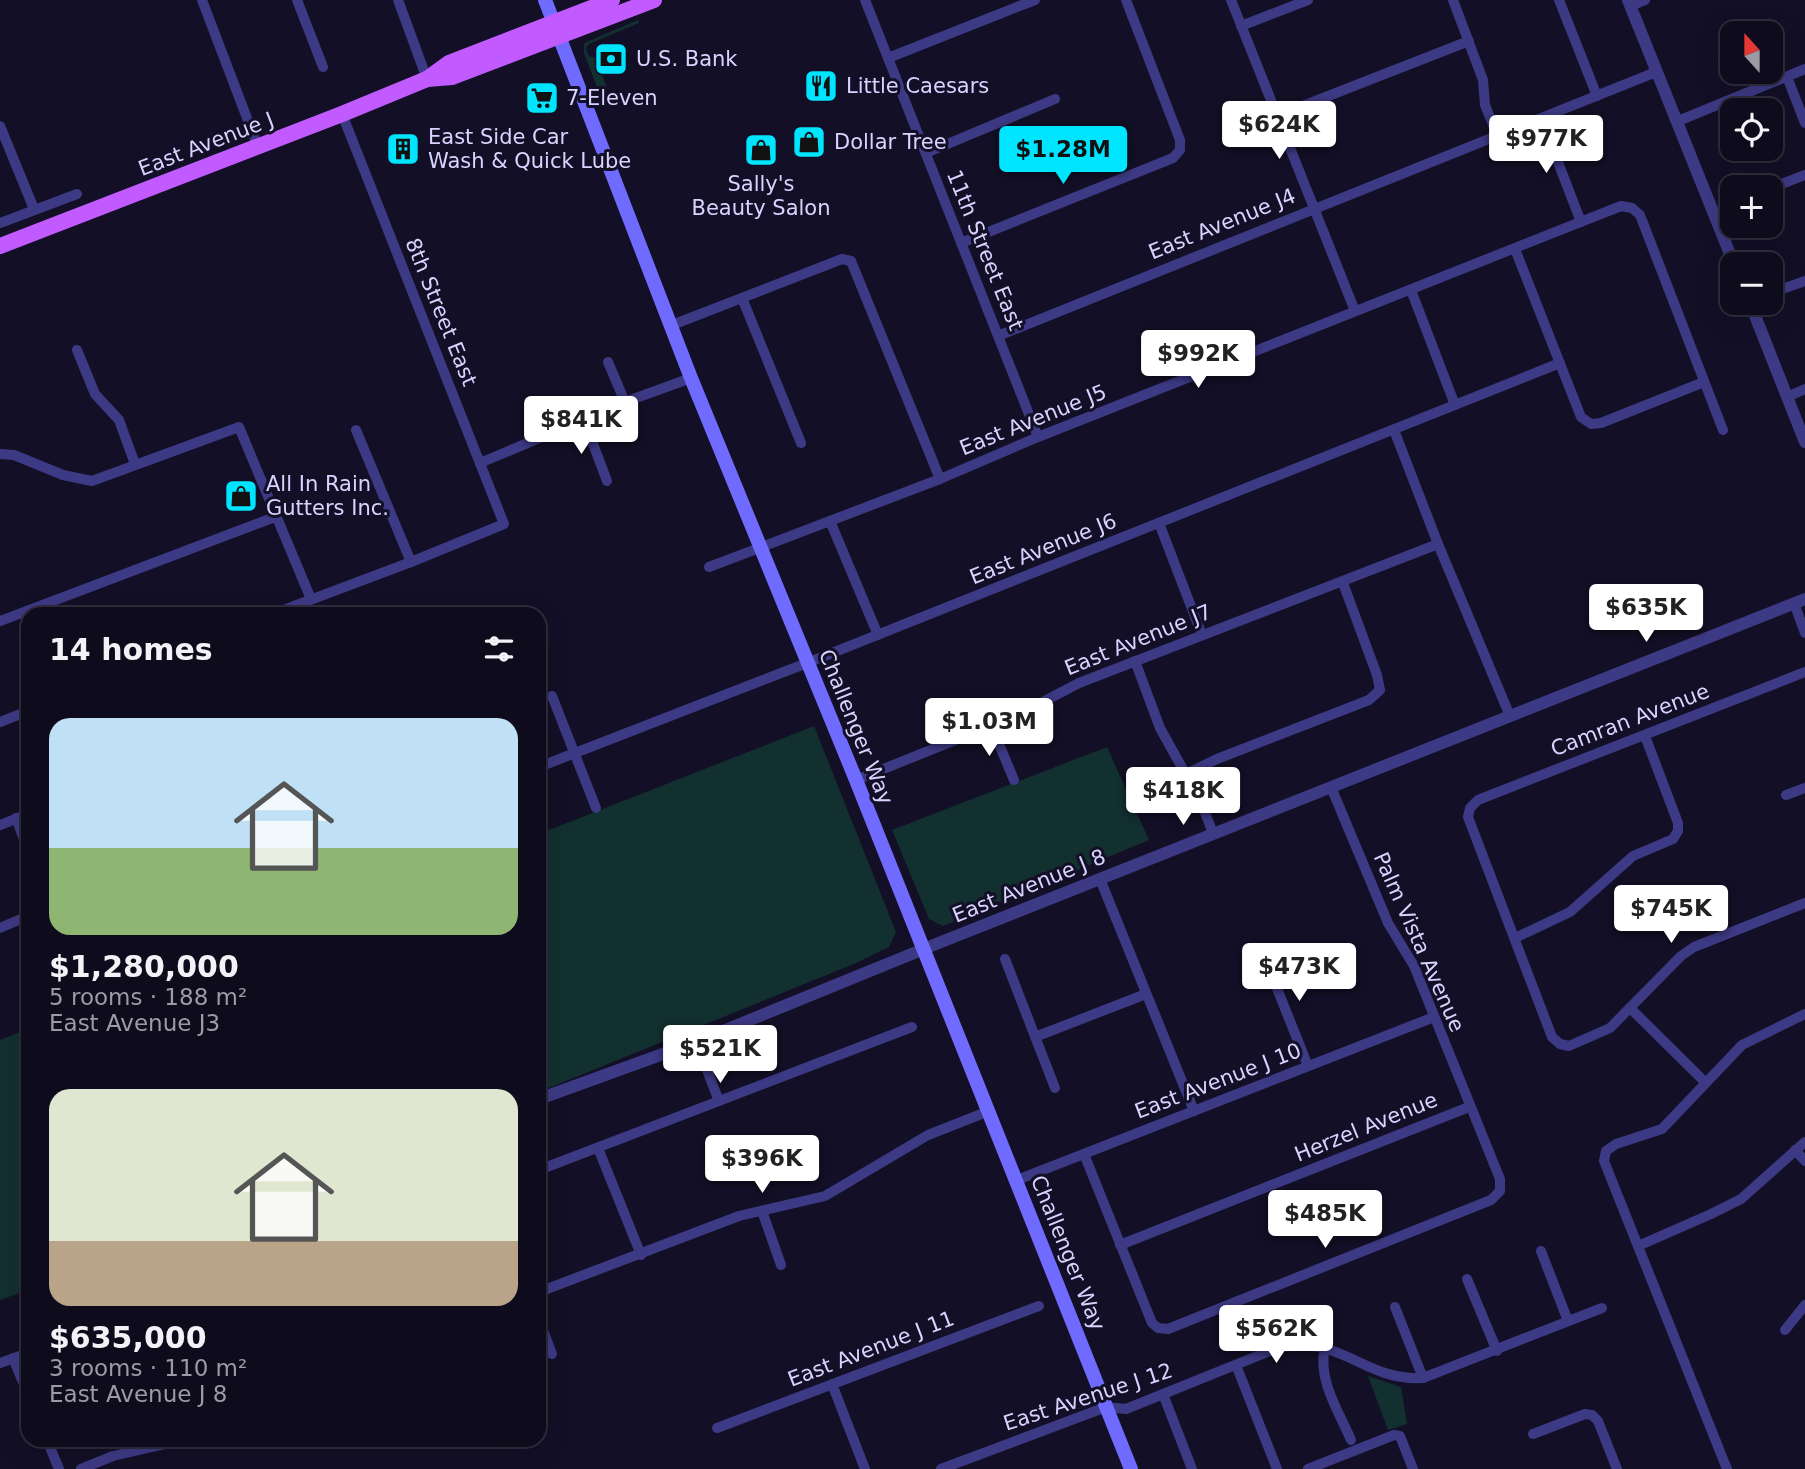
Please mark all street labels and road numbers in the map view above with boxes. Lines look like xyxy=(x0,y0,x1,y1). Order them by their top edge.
street label: East Avenue J xyxy=(135,107,277,181)
street label: 11th Street East xyxy=(942,166,1028,334)
street label: East Avenue J4 xyxy=(1145,184,1299,264)
street label: 8th Street East xyxy=(400,235,482,389)
street label: East Avenue J5 xyxy=(956,380,1110,460)
street label: East Avenue J6 xyxy=(966,509,1120,589)
street label: East Avenue J7 xyxy=(1061,600,1215,680)
street label: Challenger Way xyxy=(814,646,898,808)
street label: Camran Avenue xyxy=(1548,679,1712,761)
street label: East Avenue J 8 xyxy=(949,844,1109,928)
street label: Palm Vista Avenue xyxy=(1369,848,1469,1036)
street label: East Avenue J 10 xyxy=(1131,1038,1305,1124)
street label: Herzel Avenue xyxy=(1291,1087,1441,1167)
street label: Challenger Way xyxy=(1026,1172,1110,1334)
street label: East Avenue J 11 xyxy=(784,1306,958,1392)
street label: East Avenue J 12 xyxy=(1000,1358,1176,1436)

